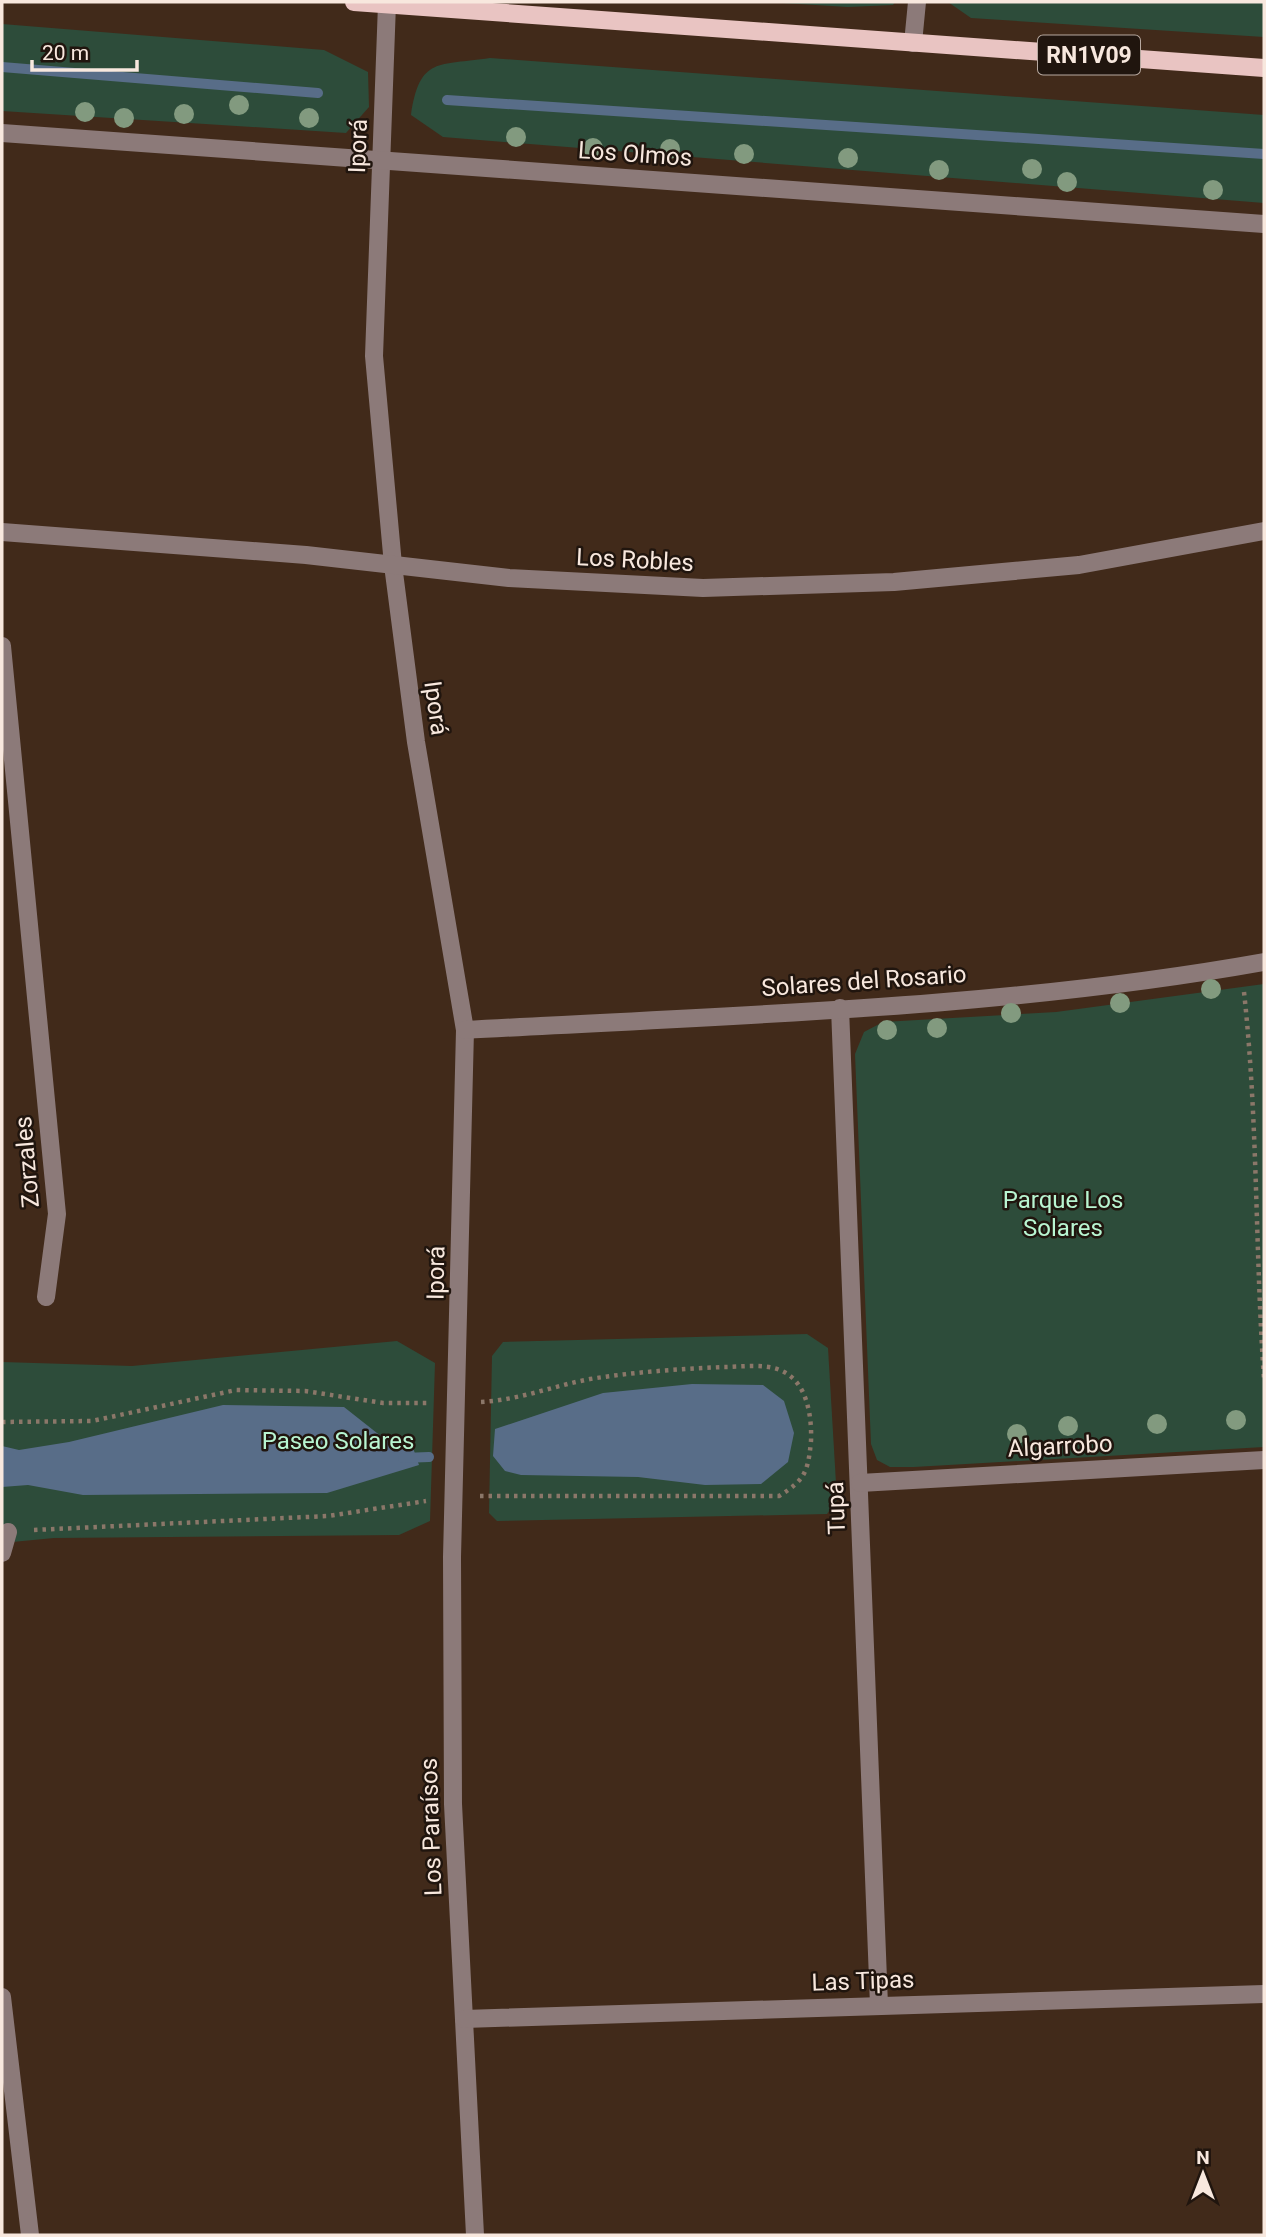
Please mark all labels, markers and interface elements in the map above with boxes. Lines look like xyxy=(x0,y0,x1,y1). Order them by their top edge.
scale bar xyxy=(32,28,136,72)
road number: RN1V09 xyxy=(1038,36,1140,74)
text: 20 m xyxy=(42,41,89,65)
street label: Iporá xyxy=(343,118,373,174)
street label: Los Olmos xyxy=(577,136,693,172)
street label: Los Robles xyxy=(575,543,695,577)
street label: Iporá xyxy=(418,679,454,737)
street label: Solares del Rosario xyxy=(761,960,967,1002)
street label: Zorzales xyxy=(9,1115,45,1209)
park label: Parque Los Solares xyxy=(1003,1186,1123,1242)
street label: Iporá xyxy=(422,1246,450,1300)
park label: Paseo Solares xyxy=(262,1427,414,1455)
street label: Algarrobo xyxy=(1007,1429,1113,1463)
street label: Tupá xyxy=(821,1481,851,1535)
street label: Los Paraísos xyxy=(415,1757,447,1897)
street label: Las Tipas xyxy=(811,1965,915,1997)
north arrow xyxy=(1168,2139,1238,2209)
text: N xyxy=(1196,2146,1210,2169)

